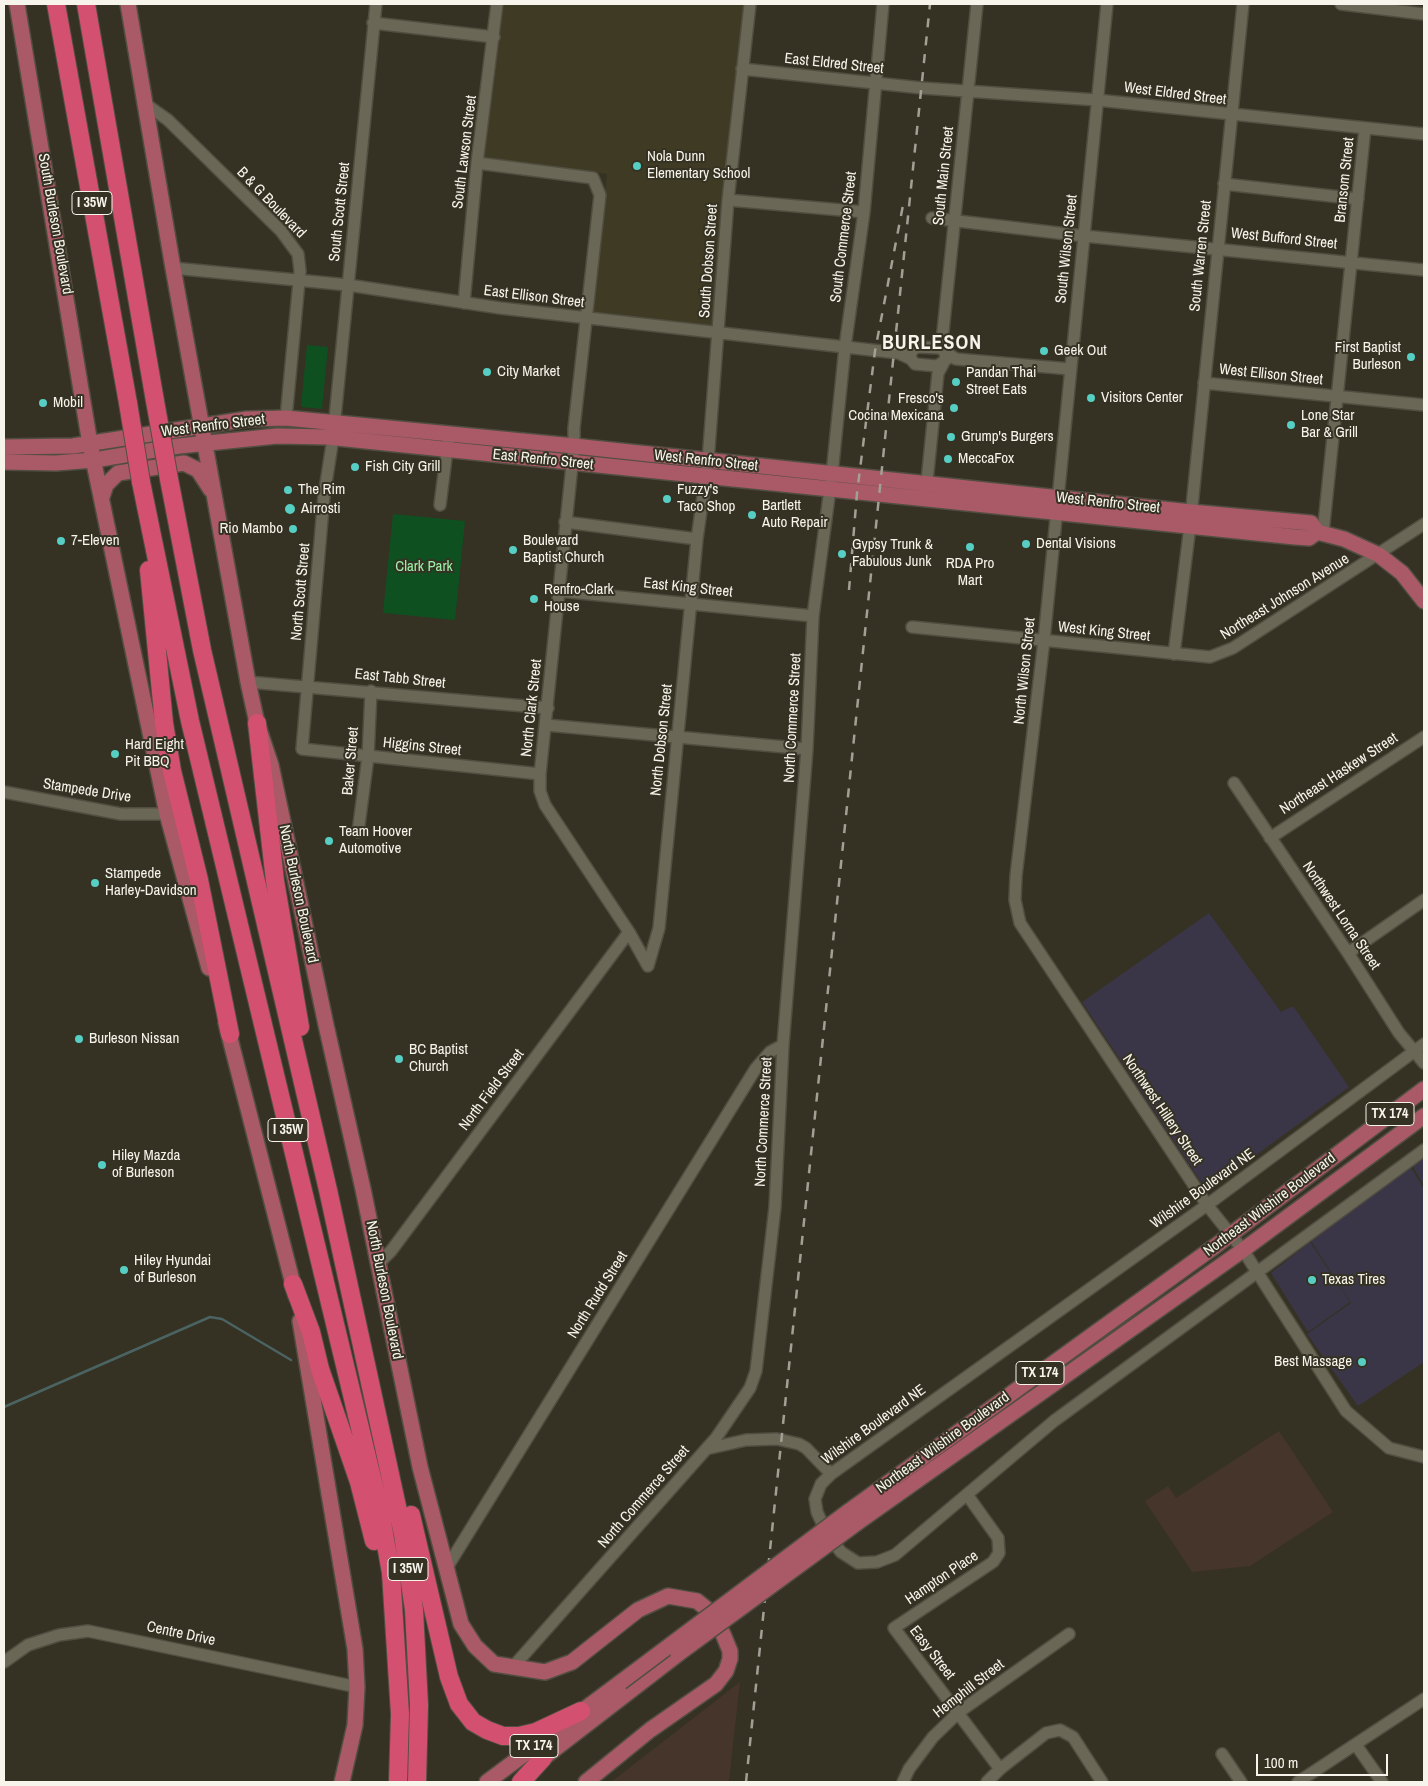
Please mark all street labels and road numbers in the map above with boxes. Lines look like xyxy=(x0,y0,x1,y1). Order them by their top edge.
street label: East Eldred Street xyxy=(783,50,885,78)
street label: West Eldred Street xyxy=(1123,79,1227,109)
street label: South Lawson Street xyxy=(449,94,481,210)
street label: South Main Street xyxy=(930,126,958,226)
street label: Bransom Street xyxy=(1332,137,1358,223)
street label: South Burleson Boulevard xyxy=(34,152,76,296)
street label: South Scott Street xyxy=(326,161,354,263)
street label: B & G Boulevard xyxy=(233,164,309,242)
street label: South Commerce Street xyxy=(827,170,861,304)
road number: I 35W xyxy=(72,192,112,214)
street label: South Wilson Street xyxy=(1052,194,1082,304)
street label: South Warren Street xyxy=(1186,200,1216,312)
street label: South Dobson Street xyxy=(696,203,722,319)
street label: West Bufford Street xyxy=(1230,224,1338,254)
street label: East Ellison Street xyxy=(483,282,585,312)
street label: West Ellison Street xyxy=(1218,361,1324,389)
street label: West Renfro Street xyxy=(160,411,266,441)
street label: East Renfro Street xyxy=(492,446,594,474)
street label: West Renfro Street xyxy=(653,447,759,475)
street label: West Renfro Street xyxy=(1055,489,1161,517)
street label: North Scott Street xyxy=(288,543,314,641)
street label: Northeast Johnson Avenue xyxy=(1217,550,1353,644)
street label: East King Street xyxy=(643,574,733,602)
street label: North Wilson Street xyxy=(1010,617,1040,725)
street label: West King Street xyxy=(1057,618,1151,646)
street label: North Commerce Street xyxy=(781,653,805,783)
street label: North Clark Street xyxy=(518,658,546,758)
street label: East Tabb Street xyxy=(354,665,446,693)
street label: North Dobson Street xyxy=(647,683,677,797)
street label: Baker Street xyxy=(339,726,363,796)
street label: Northeast Haskew Street xyxy=(1277,729,1401,819)
street label: Higgins Street xyxy=(382,734,462,760)
street label: Stampede Drive xyxy=(42,775,132,807)
street label: North Burleson Boulevard xyxy=(275,823,321,965)
street label: Northwest Lorna Street xyxy=(1298,859,1384,973)
street label: North Field Street xyxy=(456,1046,528,1134)
street label: Northwest Hillery Street xyxy=(1118,1051,1206,1169)
street label: North Commerce Street xyxy=(752,1057,776,1187)
road number: TX 174 xyxy=(1366,1102,1414,1126)
road number: I 35W xyxy=(268,1118,308,1142)
street label: Wilshire Boulevard NE xyxy=(1147,1145,1259,1233)
street label: Northeast Wilshire Boulevard xyxy=(1200,1149,1340,1261)
street label: North Burleson Boulevard xyxy=(362,1219,406,1361)
street label: North Rudd Street xyxy=(564,1248,632,1342)
road number: TX 174 xyxy=(1016,1362,1064,1385)
street label: Wilshire Boulevard NE xyxy=(818,1381,930,1469)
street label: Northeast Wilshire Boulevard xyxy=(873,1389,1013,1497)
street label: North Commerce Street xyxy=(595,1442,693,1552)
street label: Hampton Place xyxy=(902,1547,982,1609)
road number: I 35W xyxy=(388,1558,428,1580)
street label: Centre Drive xyxy=(145,1618,217,1650)
street label: Easy Street xyxy=(905,1622,959,1684)
street label: Hemphill Street xyxy=(930,1656,1008,1722)
road number: TX 174 xyxy=(510,1734,558,1758)

